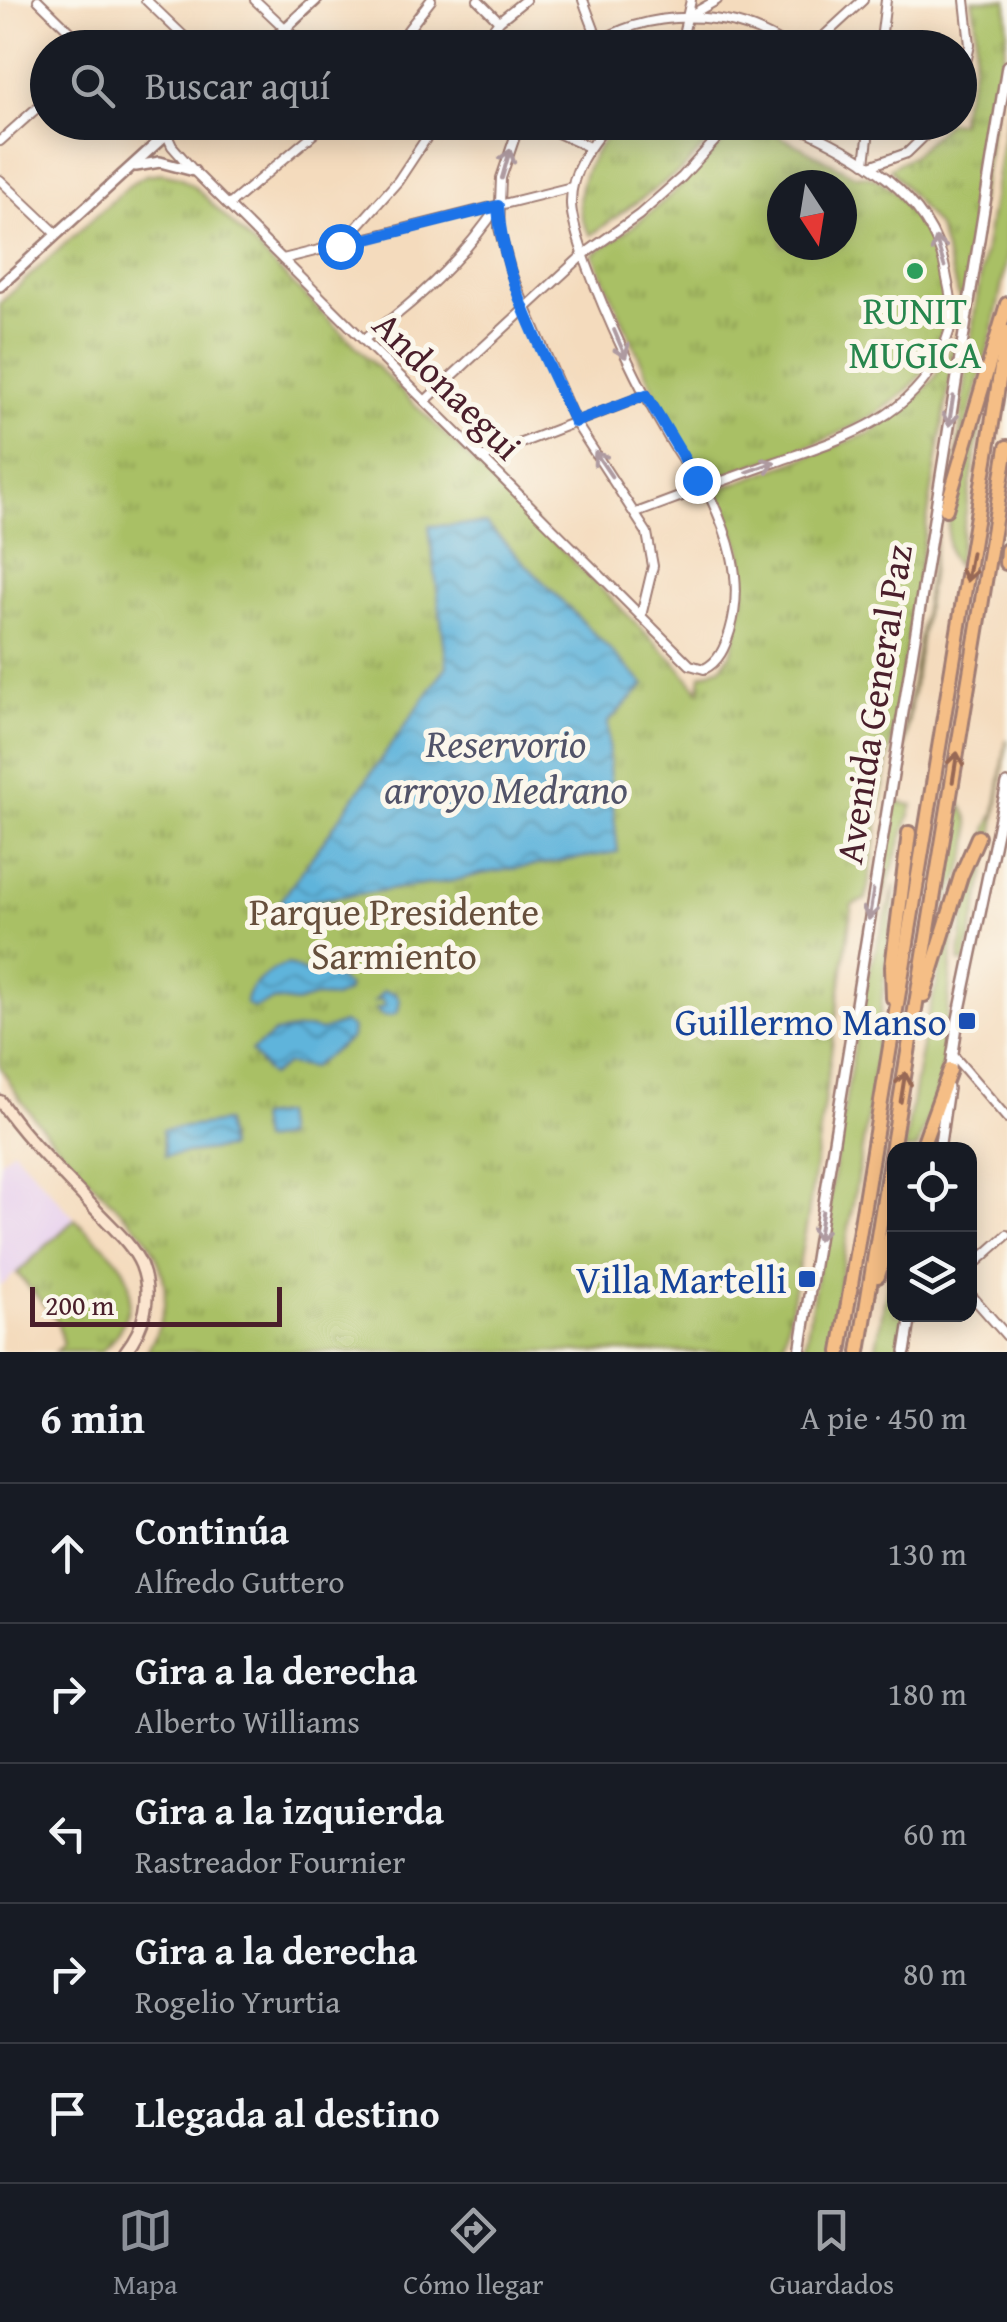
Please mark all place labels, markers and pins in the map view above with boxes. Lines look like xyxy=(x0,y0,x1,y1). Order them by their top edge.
marker: RUNIT MUGICA xyxy=(904,260,926,282)
place label: RUNIT MUGICA xyxy=(849,282,981,382)
place label: Guillermo Manso xyxy=(675,993,947,1049)
marker: Guillermo Manso xyxy=(956,1010,978,1032)
place label: Villa Martelli xyxy=(576,1251,787,1307)
marker: Villa Martelli xyxy=(796,1268,818,1290)

